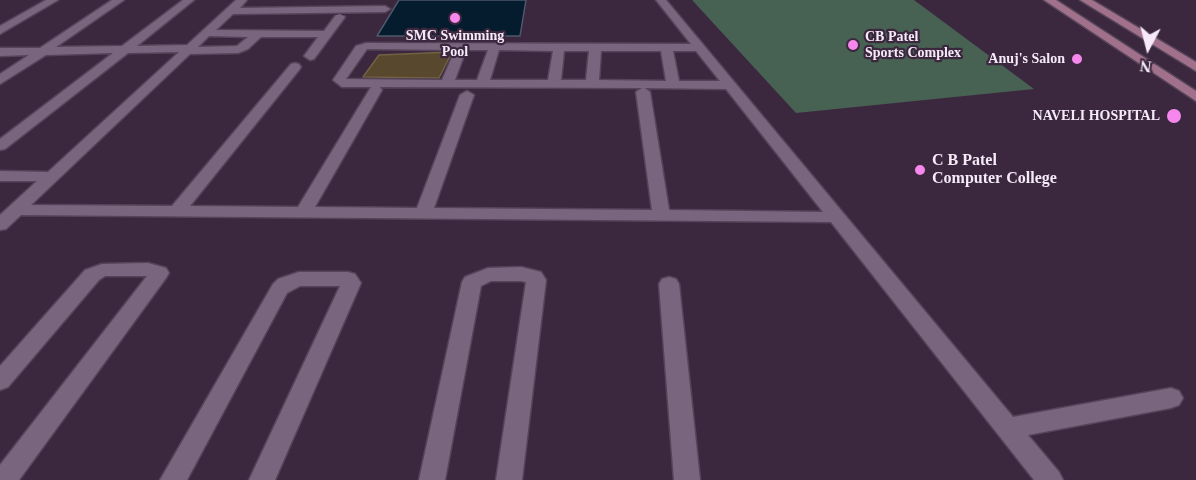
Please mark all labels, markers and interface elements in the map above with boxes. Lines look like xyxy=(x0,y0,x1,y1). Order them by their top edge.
marker: SMC Swimming Pool xyxy=(448,11,462,25)
north arrow xyxy=(1118,18,1178,78)
place label: SMC Swimming Pool xyxy=(406,28,504,60)
place label: CB Patel Sports Complex xyxy=(865,29,961,62)
marker: CB Patel Sports Complex xyxy=(846,38,860,52)
place label: Anuj's Salon xyxy=(988,51,1065,67)
marker: Anuj's Salon xyxy=(1070,52,1084,66)
text: N xyxy=(1139,57,1153,76)
marker: NAVELI HOSPITAL xyxy=(1165,107,1183,125)
place label: NAVELI HOSPITAL xyxy=(1033,108,1160,124)
place label: C B Patel Computer College xyxy=(932,151,1057,189)
marker: C B Patel Computer College xyxy=(913,163,927,177)

